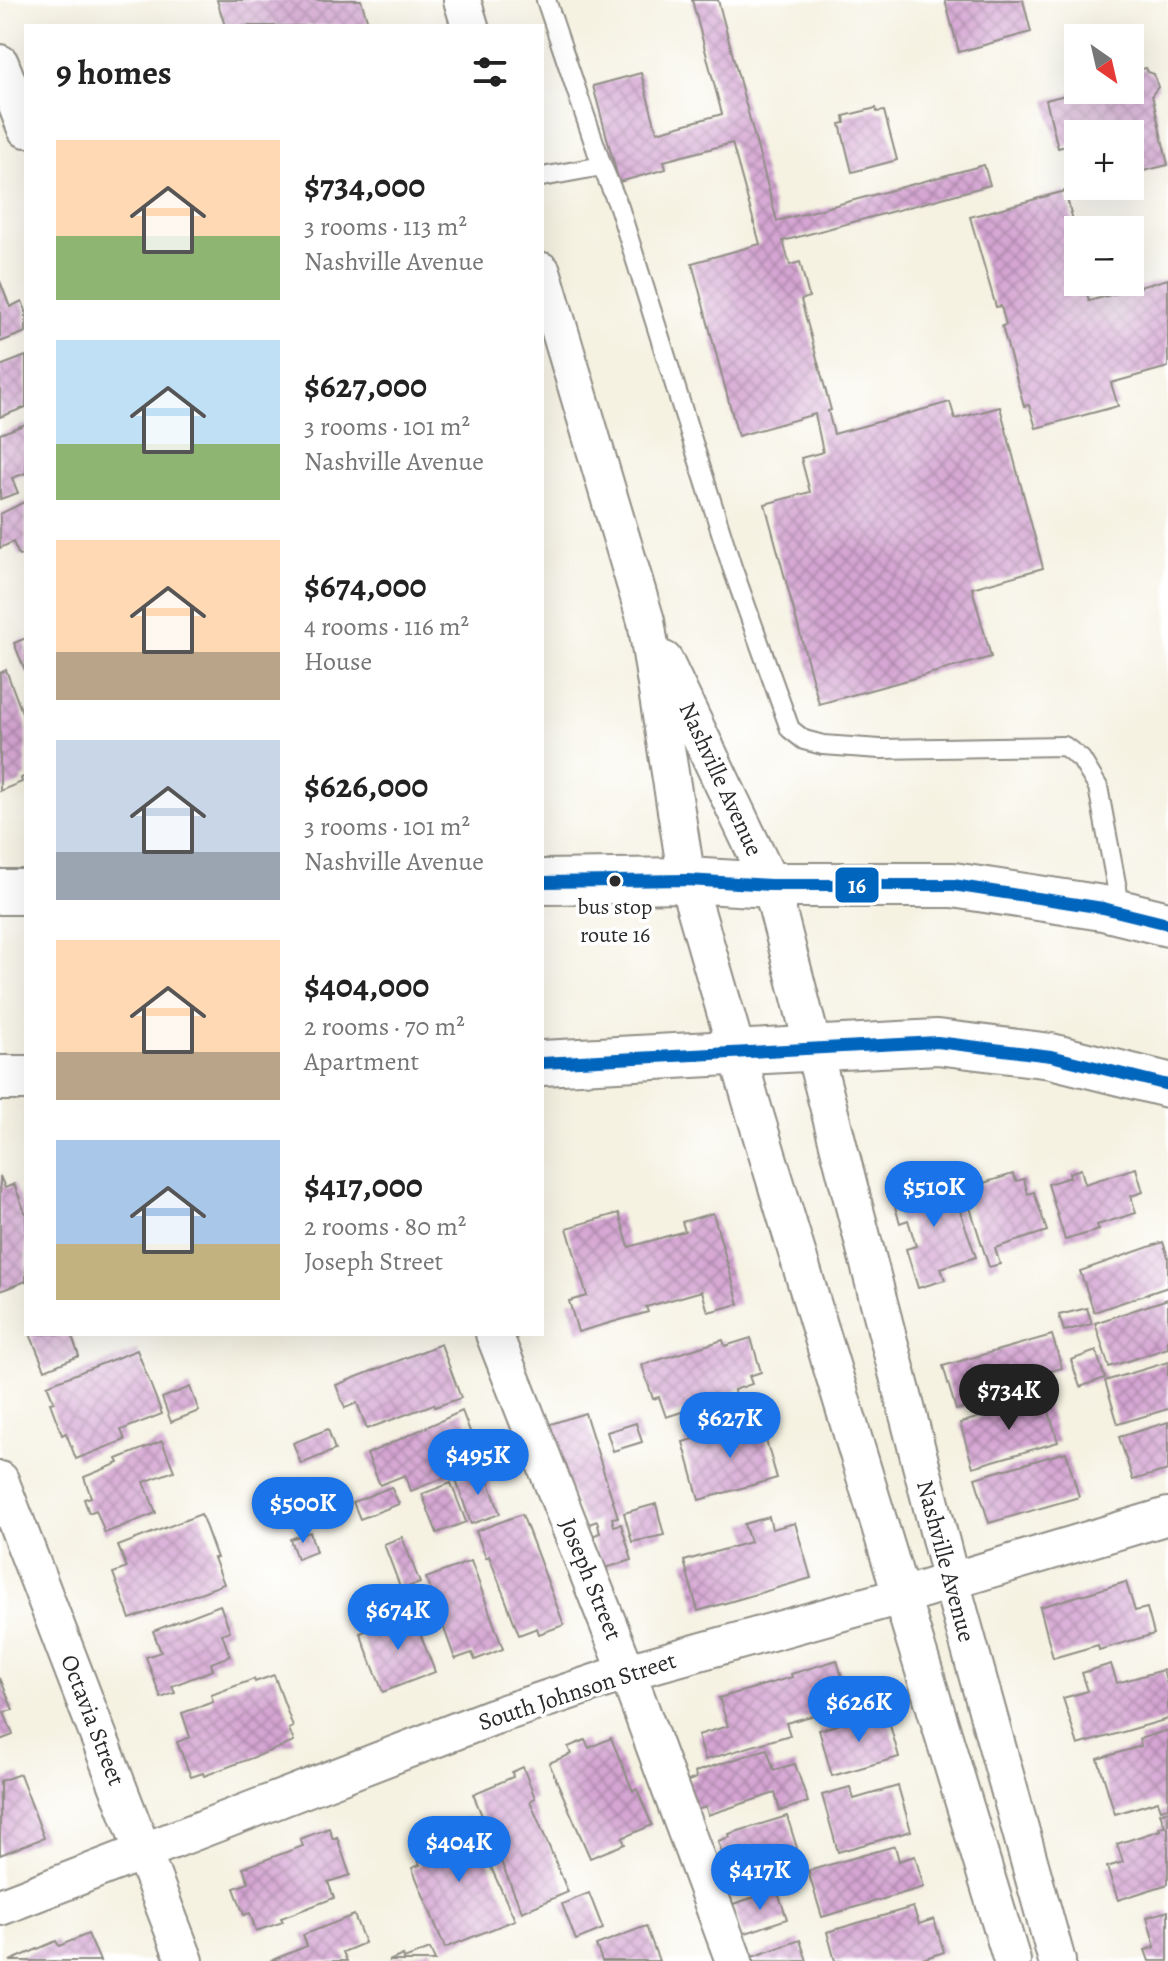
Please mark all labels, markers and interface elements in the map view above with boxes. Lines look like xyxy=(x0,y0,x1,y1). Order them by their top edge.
north arrow xyxy=(1064,24,1144,104)
map controls xyxy=(1064,24,1144,296)
text: 9 homes xyxy=(56,49,172,96)
icon: filters xyxy=(468,50,512,94)
button: + xyxy=(1064,120,1144,200)
text: $734,000 xyxy=(304,162,425,209)
icon: home xyxy=(120,172,216,268)
text: 3 rooms · 113 m² xyxy=(304,209,467,244)
button: − xyxy=(1064,216,1144,296)
text: Nashville Avenue xyxy=(304,244,484,279)
text: $627,000 xyxy=(304,362,427,409)
icon: home xyxy=(120,372,216,468)
text: 3 rooms · 101 m² xyxy=(304,409,470,444)
text: Nashville Avenue xyxy=(304,444,484,479)
text: $674,000 xyxy=(304,562,427,609)
icon: home xyxy=(120,572,216,668)
text: 4 rooms · 116 m² xyxy=(304,609,469,644)
text: House xyxy=(304,644,372,679)
street label: Nashville Avenue xyxy=(671,697,771,861)
text: $626,000 xyxy=(304,762,428,809)
icon: home xyxy=(120,772,216,868)
text: 3 rooms · 101 m² xyxy=(304,809,470,844)
text: Nashville Avenue xyxy=(304,844,484,879)
line badge: 16 xyxy=(834,866,880,904)
text: 16 xyxy=(848,871,866,901)
marker: bus stop route 16 xyxy=(607,873,623,889)
place label: bus stop route 16 xyxy=(578,892,652,950)
text: $404,000 xyxy=(304,962,429,1009)
icon: home xyxy=(120,972,216,1068)
text: 2 rooms · 70 m² xyxy=(304,1009,465,1044)
text: Apartment xyxy=(304,1044,419,1079)
pin: $510K xyxy=(878,1161,990,1229)
text: $417,000 xyxy=(304,1162,423,1209)
text: $510K xyxy=(903,1169,965,1204)
icon: home xyxy=(120,1172,216,1268)
text: 2 rooms · 80 m² xyxy=(304,1209,466,1244)
text: Joseph Street xyxy=(304,1244,443,1279)
pin: $734K xyxy=(953,1364,1065,1432)
text: $734K xyxy=(977,1372,1041,1407)
pin: $627K xyxy=(674,1392,786,1460)
text: $627K xyxy=(697,1400,763,1435)
pin: $495K xyxy=(422,1429,534,1497)
text: $495K xyxy=(446,1437,510,1472)
pin: $500K xyxy=(247,1477,359,1545)
street label: Nashville Avenue xyxy=(909,1477,983,1645)
text: $500K xyxy=(270,1485,336,1520)
street label: Joseph Street xyxy=(552,1513,630,1645)
pin: $674K xyxy=(342,1584,454,1652)
text: $674K xyxy=(366,1592,430,1627)
street label: South Johnson Street xyxy=(474,1644,680,1738)
street label: Octavia Street xyxy=(53,1650,133,1790)
pin: $626K xyxy=(803,1676,915,1744)
text: $626K xyxy=(826,1684,892,1719)
pin: $404K xyxy=(403,1816,515,1884)
text: $404K xyxy=(426,1824,492,1859)
pin: $417K xyxy=(704,1844,816,1912)
text: $417K xyxy=(729,1852,791,1887)

